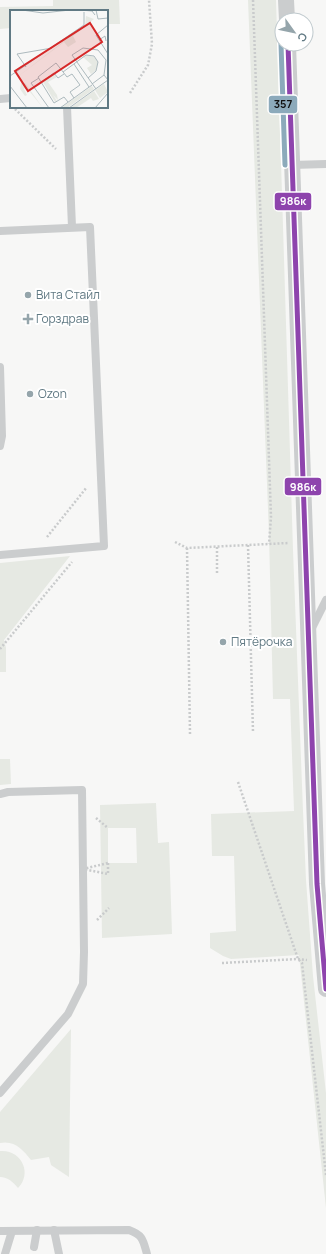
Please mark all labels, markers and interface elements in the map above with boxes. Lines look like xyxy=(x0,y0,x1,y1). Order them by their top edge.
inset map xyxy=(10,10,108,108)
north arrow xyxy=(274,12,314,52)
text: С xyxy=(294,30,311,45)
line badge: 357 xyxy=(268,95,298,114)
text: 357 xyxy=(274,96,292,111)
line badge: 986к xyxy=(274,192,312,211)
text: 986к xyxy=(280,193,307,208)
place label: Вита Стайл xyxy=(36,286,100,303)
marker: Вита Стайл xyxy=(23,290,33,300)
place label: Горздрав xyxy=(36,310,89,327)
marker: Горздрав xyxy=(23,314,33,324)
place label: Ozon xyxy=(38,385,67,402)
marker: Ozon xyxy=(25,389,35,399)
line badge: 986к xyxy=(284,477,322,496)
text: 986к xyxy=(290,479,317,494)
place label: Пятёрочка xyxy=(231,633,292,650)
marker: Пятёрочка xyxy=(218,637,228,647)

